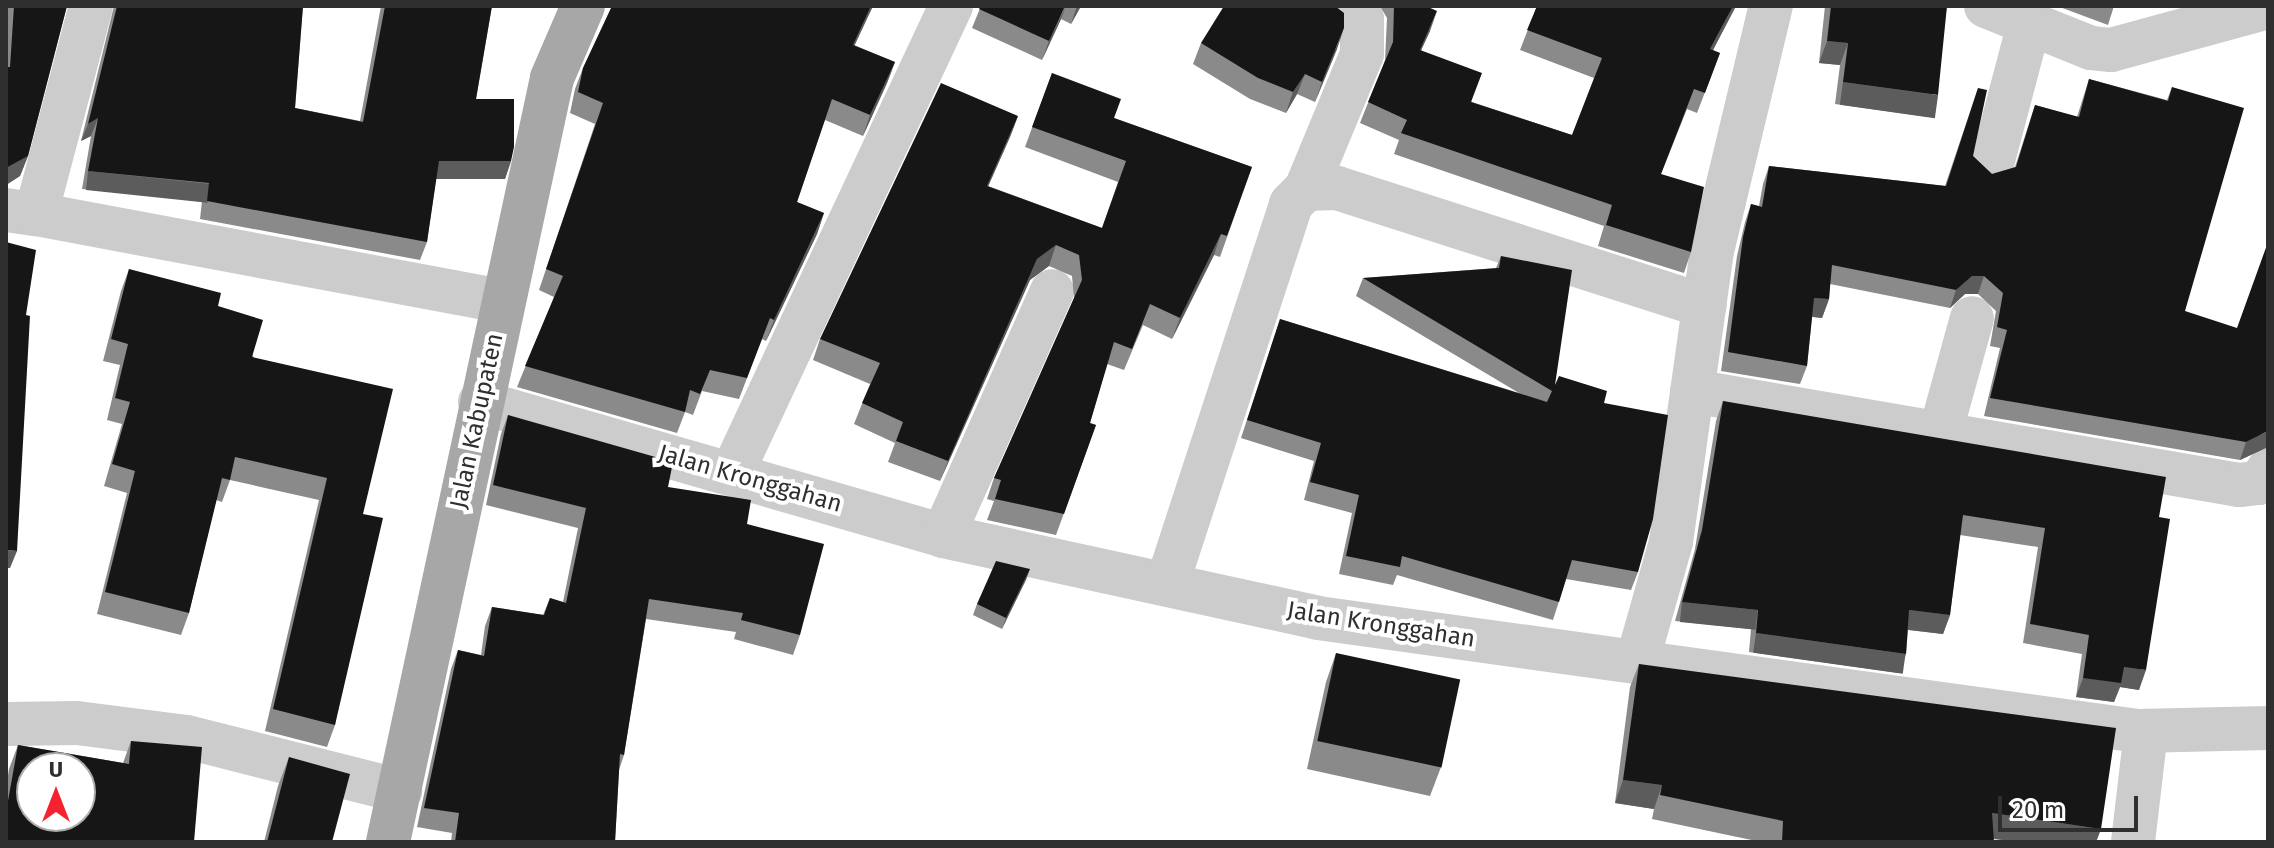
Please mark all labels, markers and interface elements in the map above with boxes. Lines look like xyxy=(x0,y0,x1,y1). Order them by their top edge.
street label: Jalan Kabupaten xyxy=(444,331,510,511)
street label: Jalan Kronggahan xyxy=(655,439,845,519)
street label: Jalan Kronggahan xyxy=(1285,596,1477,654)
north arrow xyxy=(16,752,96,832)
text: U xyxy=(49,756,63,783)
scale bar xyxy=(2002,780,2142,830)
text: 20 m xyxy=(2012,796,2064,824)

